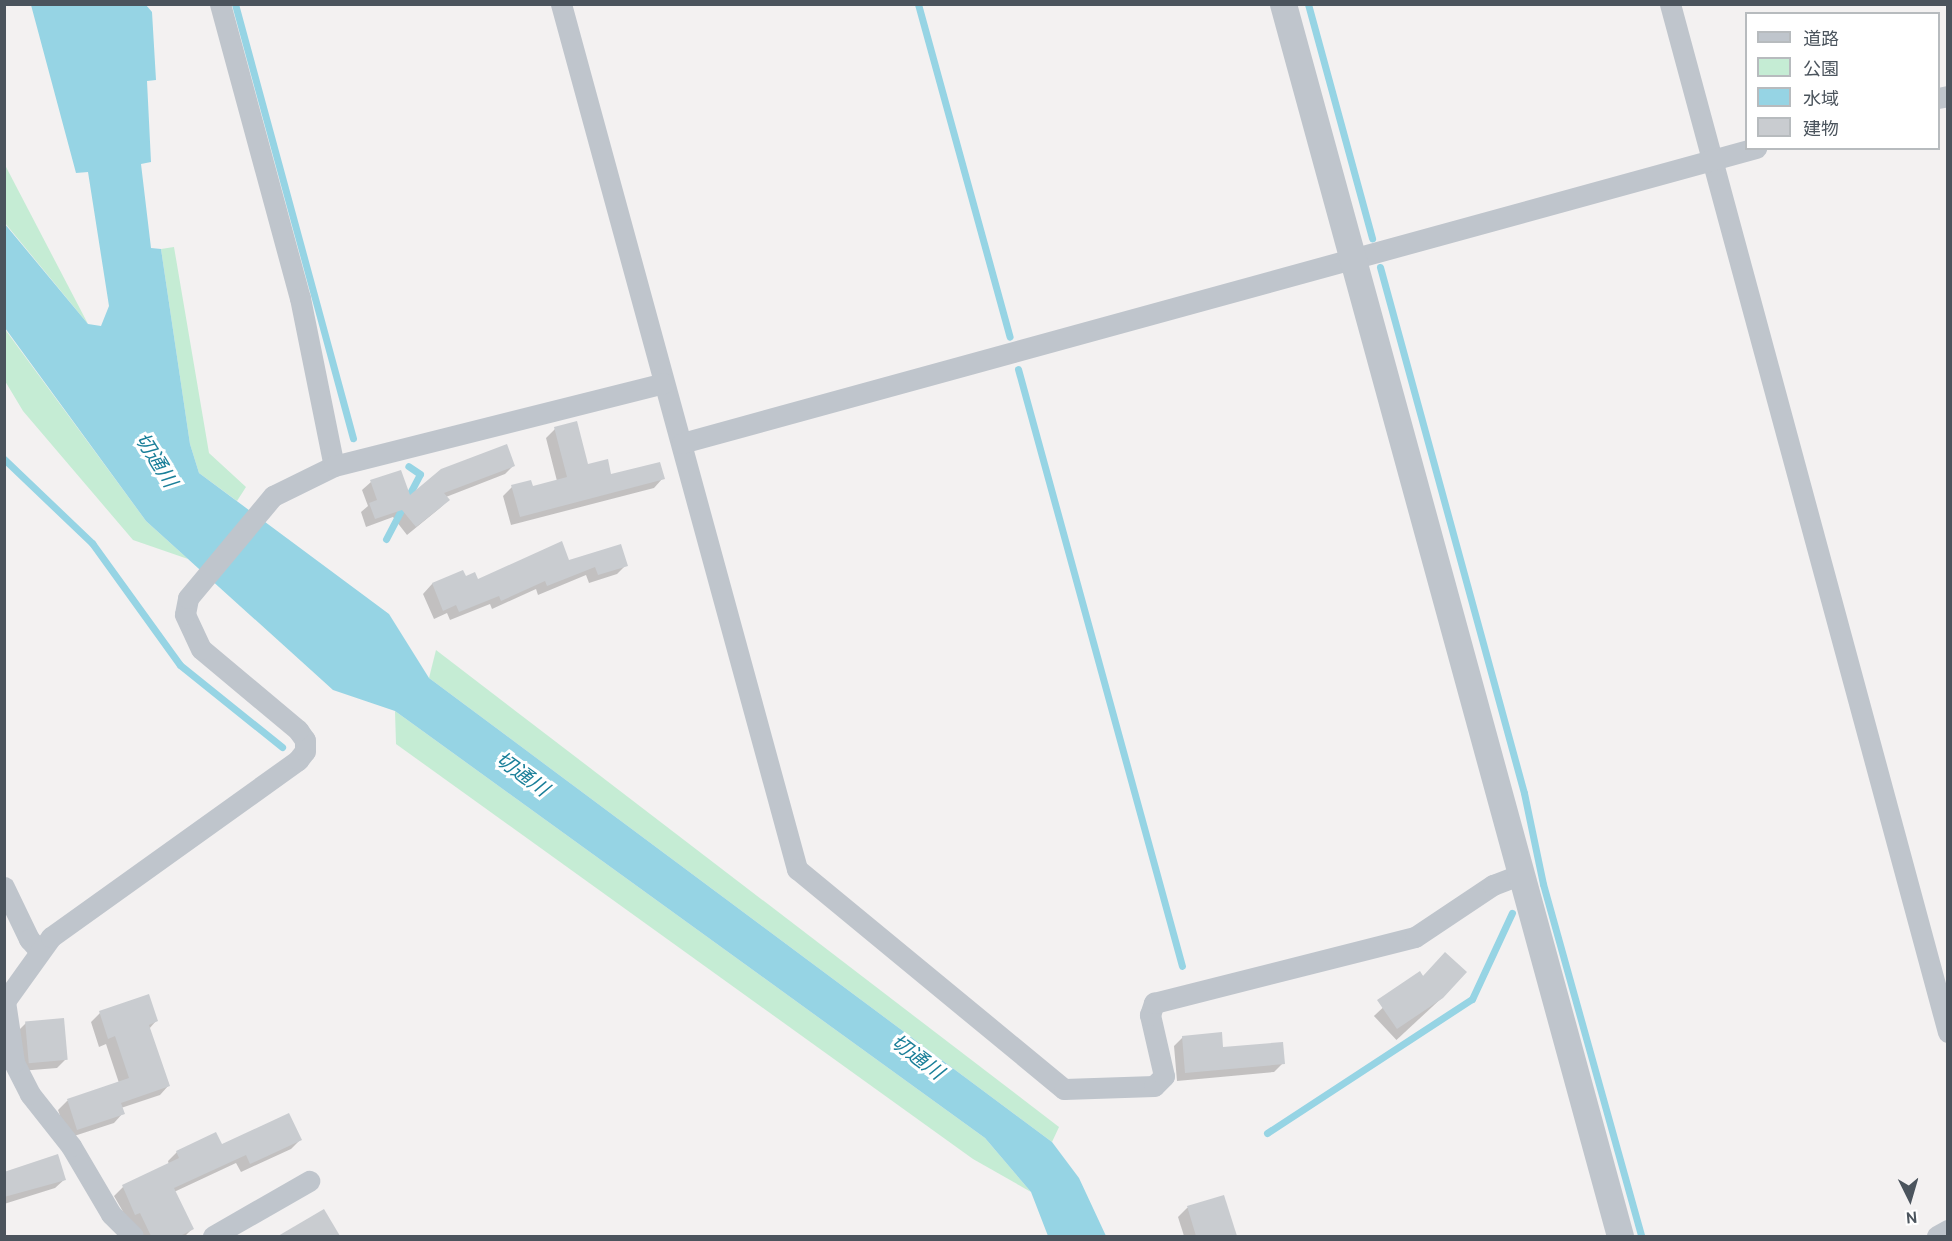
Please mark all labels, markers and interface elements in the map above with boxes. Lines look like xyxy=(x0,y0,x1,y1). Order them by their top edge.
legend xyxy=(1745,12,1940,150)
text: 道路 xyxy=(1803,28,1839,50)
text: 公園 xyxy=(1803,58,1839,80)
text: 水域 xyxy=(1803,88,1839,110)
text: 建物 xyxy=(1803,118,1839,140)
water label: 切通川 xyxy=(130,428,182,492)
water label: 切通川 xyxy=(491,747,553,801)
water label: 切通川 xyxy=(886,1029,948,1085)
north arrow xyxy=(1880,1169,1940,1229)
text: N xyxy=(1905,1207,1918,1227)

